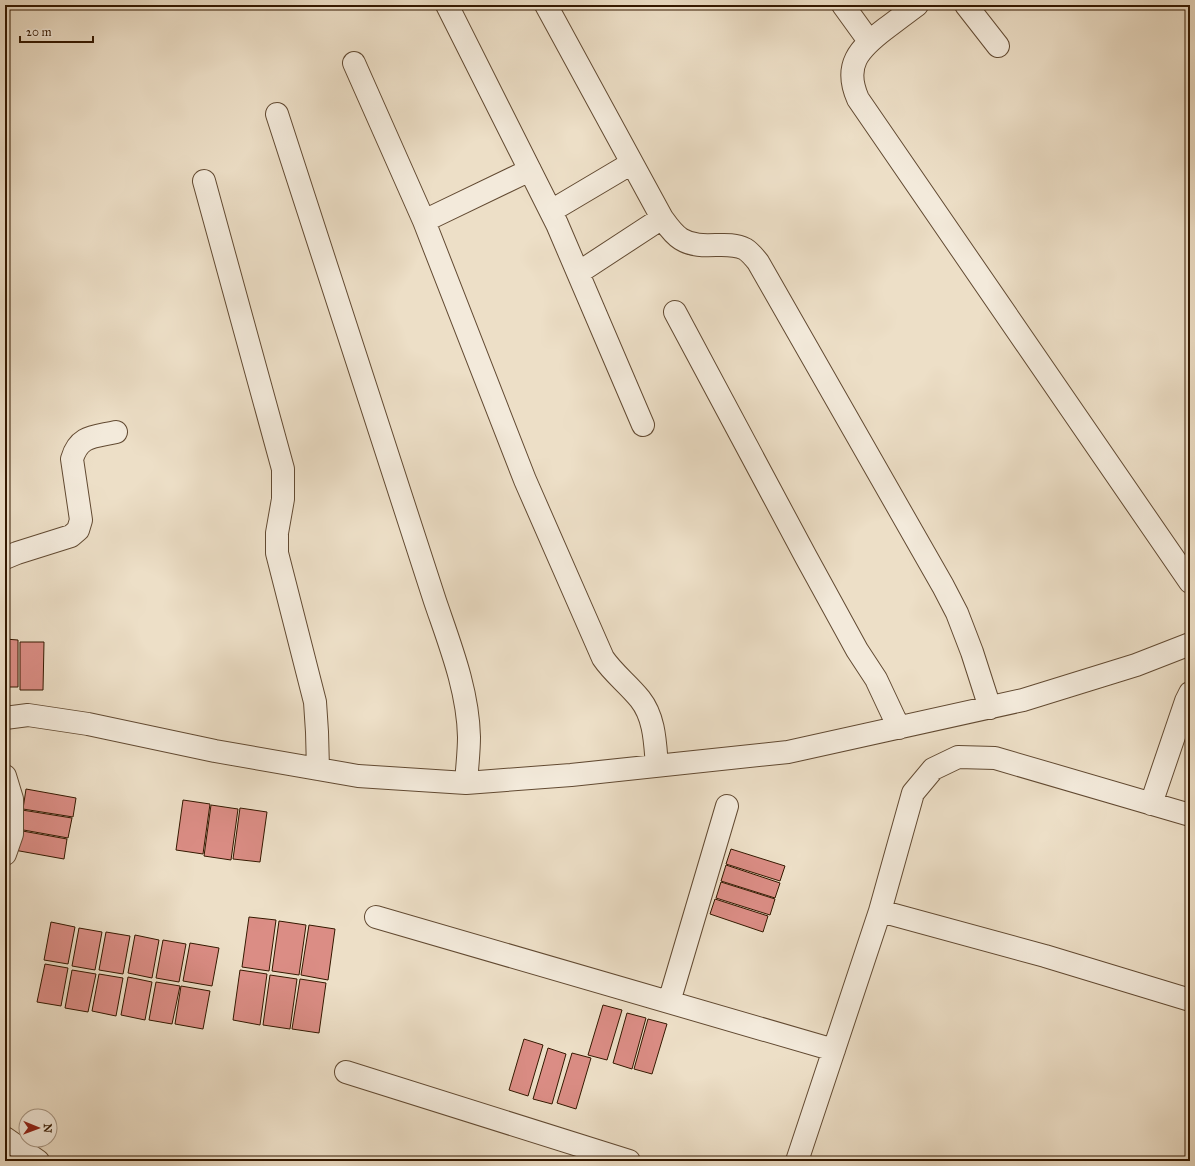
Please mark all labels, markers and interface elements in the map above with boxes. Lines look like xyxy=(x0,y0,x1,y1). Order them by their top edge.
scale bar xyxy=(20,18,93,44)
text: 20 m xyxy=(26,25,52,39)
north arrow xyxy=(18,1108,58,1148)
text: N xyxy=(41,1123,54,1134)

